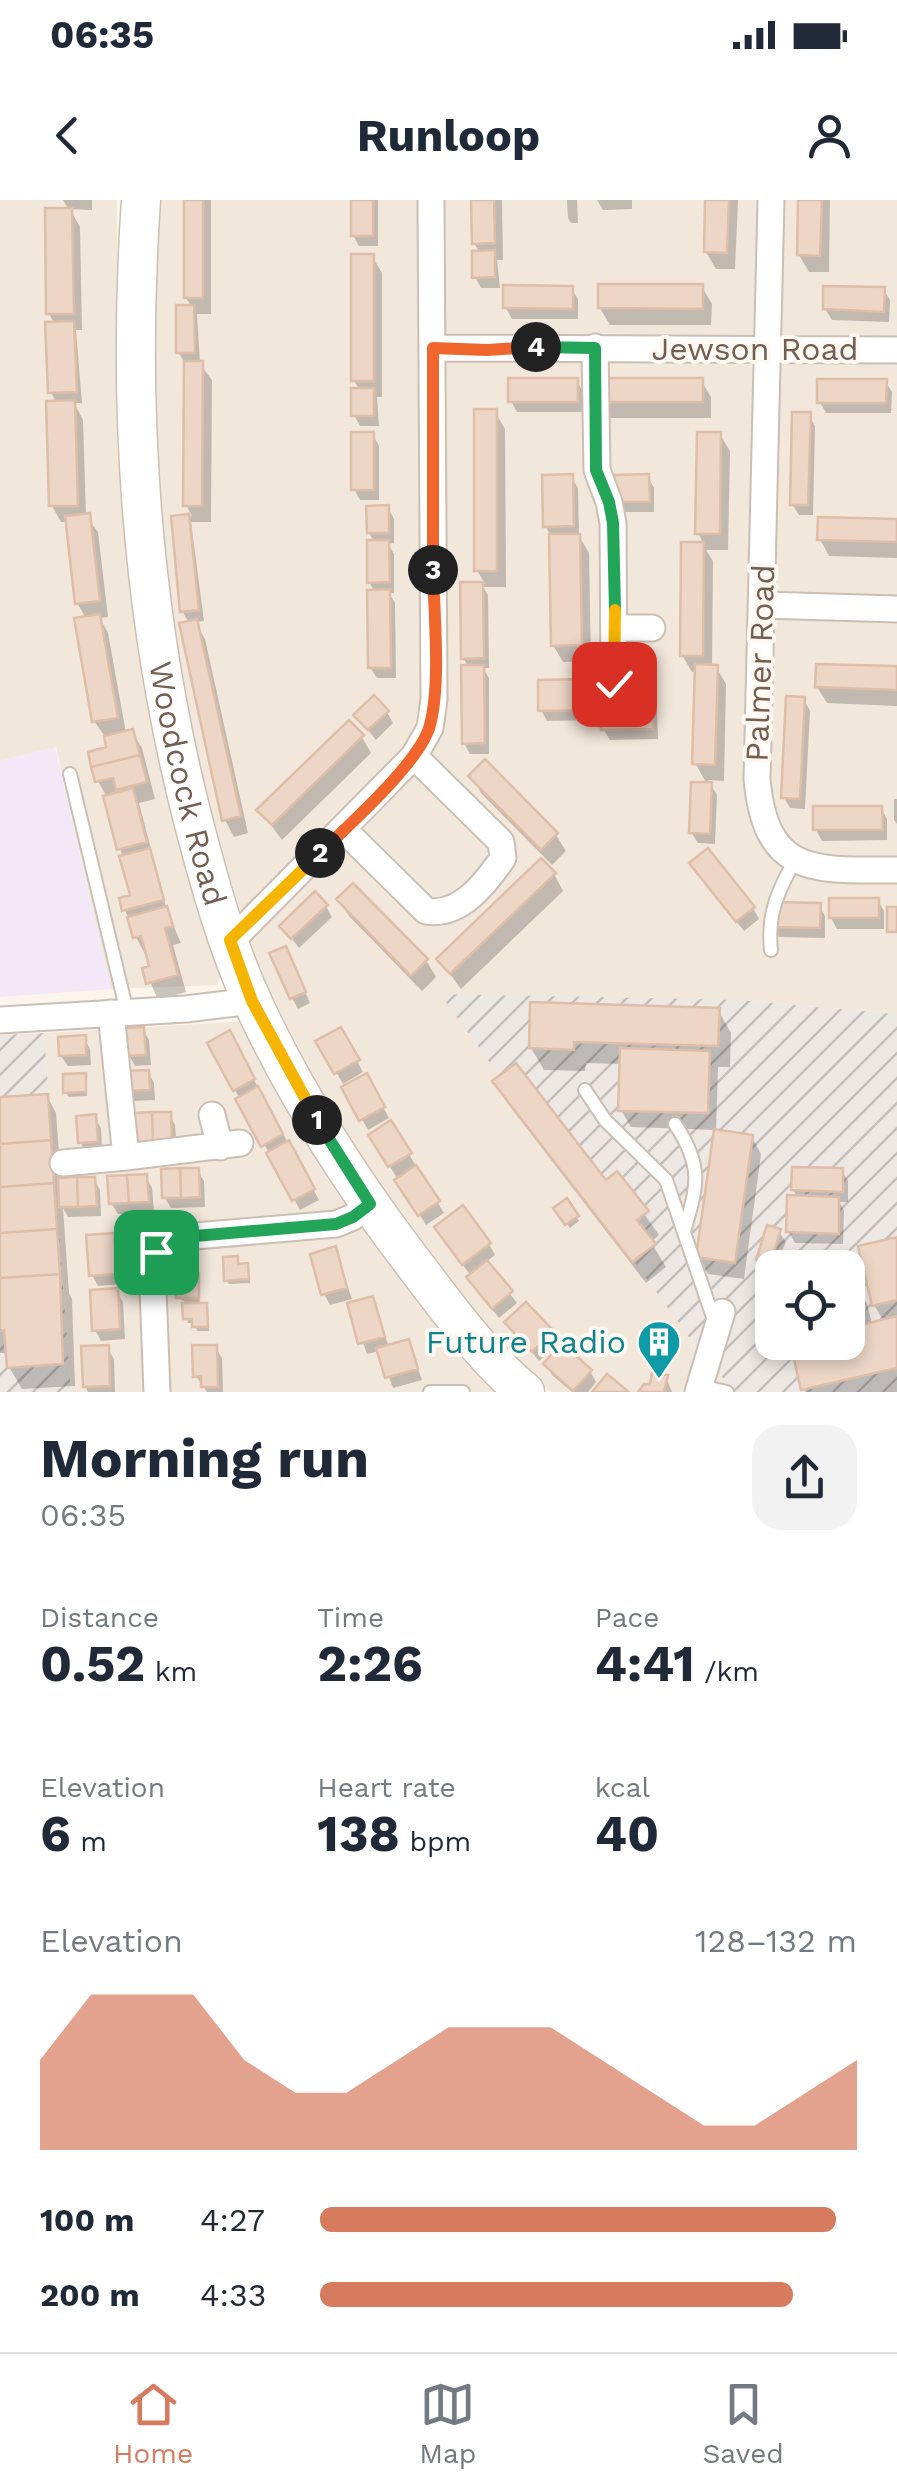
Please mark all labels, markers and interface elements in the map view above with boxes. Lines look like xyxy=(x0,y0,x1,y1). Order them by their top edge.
text: 06:35 xyxy=(50,13,154,57)
icon: back xyxy=(40,108,95,163)
icon: person xyxy=(802,108,857,163)
text: Runloop xyxy=(357,109,540,162)
pin: 4 xyxy=(511,322,561,372)
text: 4 xyxy=(527,330,545,363)
street label: Jewson Road xyxy=(651,330,859,368)
pin: 3 xyxy=(408,545,458,595)
text: 3 xyxy=(425,553,441,586)
street label: Palmer Road xyxy=(738,564,782,762)
pin xyxy=(572,642,657,727)
icon: check xyxy=(587,657,642,712)
street label: Woodcock Road xyxy=(141,659,235,910)
pin: 2 xyxy=(295,828,345,878)
text: 2 xyxy=(312,836,328,869)
pin: 1 xyxy=(292,1095,342,1145)
text: 1 xyxy=(311,1103,323,1136)
pin xyxy=(114,1210,199,1295)
icon: arrive xyxy=(129,1225,184,1280)
map controls xyxy=(755,1250,865,1360)
button: locate xyxy=(755,1250,865,1360)
building icon: Future Radio xyxy=(636,1319,682,1380)
place label: Future Radio xyxy=(426,1323,626,1361)
button: share xyxy=(752,1425,857,1530)
text: Morning run xyxy=(40,1426,369,1490)
text: 06:35 xyxy=(40,1496,126,1534)
text: Distance xyxy=(40,1601,159,1634)
text: Time xyxy=(317,1601,384,1634)
text: Pace xyxy=(595,1601,659,1634)
text: 0.52 xyxy=(40,1634,145,1693)
text: 2:26 xyxy=(317,1634,423,1693)
text: 4:41 xyxy=(595,1634,695,1693)
text: km xyxy=(145,1655,197,1688)
text: /km xyxy=(695,1655,759,1688)
text: Elevation xyxy=(40,1771,165,1804)
text: Heart rate xyxy=(317,1771,456,1804)
text: kcal xyxy=(595,1771,650,1804)
text: 6 xyxy=(40,1804,71,1863)
text: 138 xyxy=(317,1804,400,1863)
text: 40 xyxy=(595,1804,659,1863)
text: m xyxy=(71,1825,107,1858)
text: bpm xyxy=(400,1825,471,1858)
text: Elevation xyxy=(40,1922,183,1960)
text: 128–132 m xyxy=(695,1922,857,1960)
text: 100 m xyxy=(40,2201,134,2239)
text: 4:27 xyxy=(200,2201,265,2239)
text: 200 m xyxy=(40,2276,140,2314)
text: 4:33 xyxy=(200,2276,266,2314)
tab: Home xyxy=(113,2377,193,2470)
tab: Map xyxy=(419,2377,476,2470)
tab: Saved xyxy=(703,2377,784,2470)

